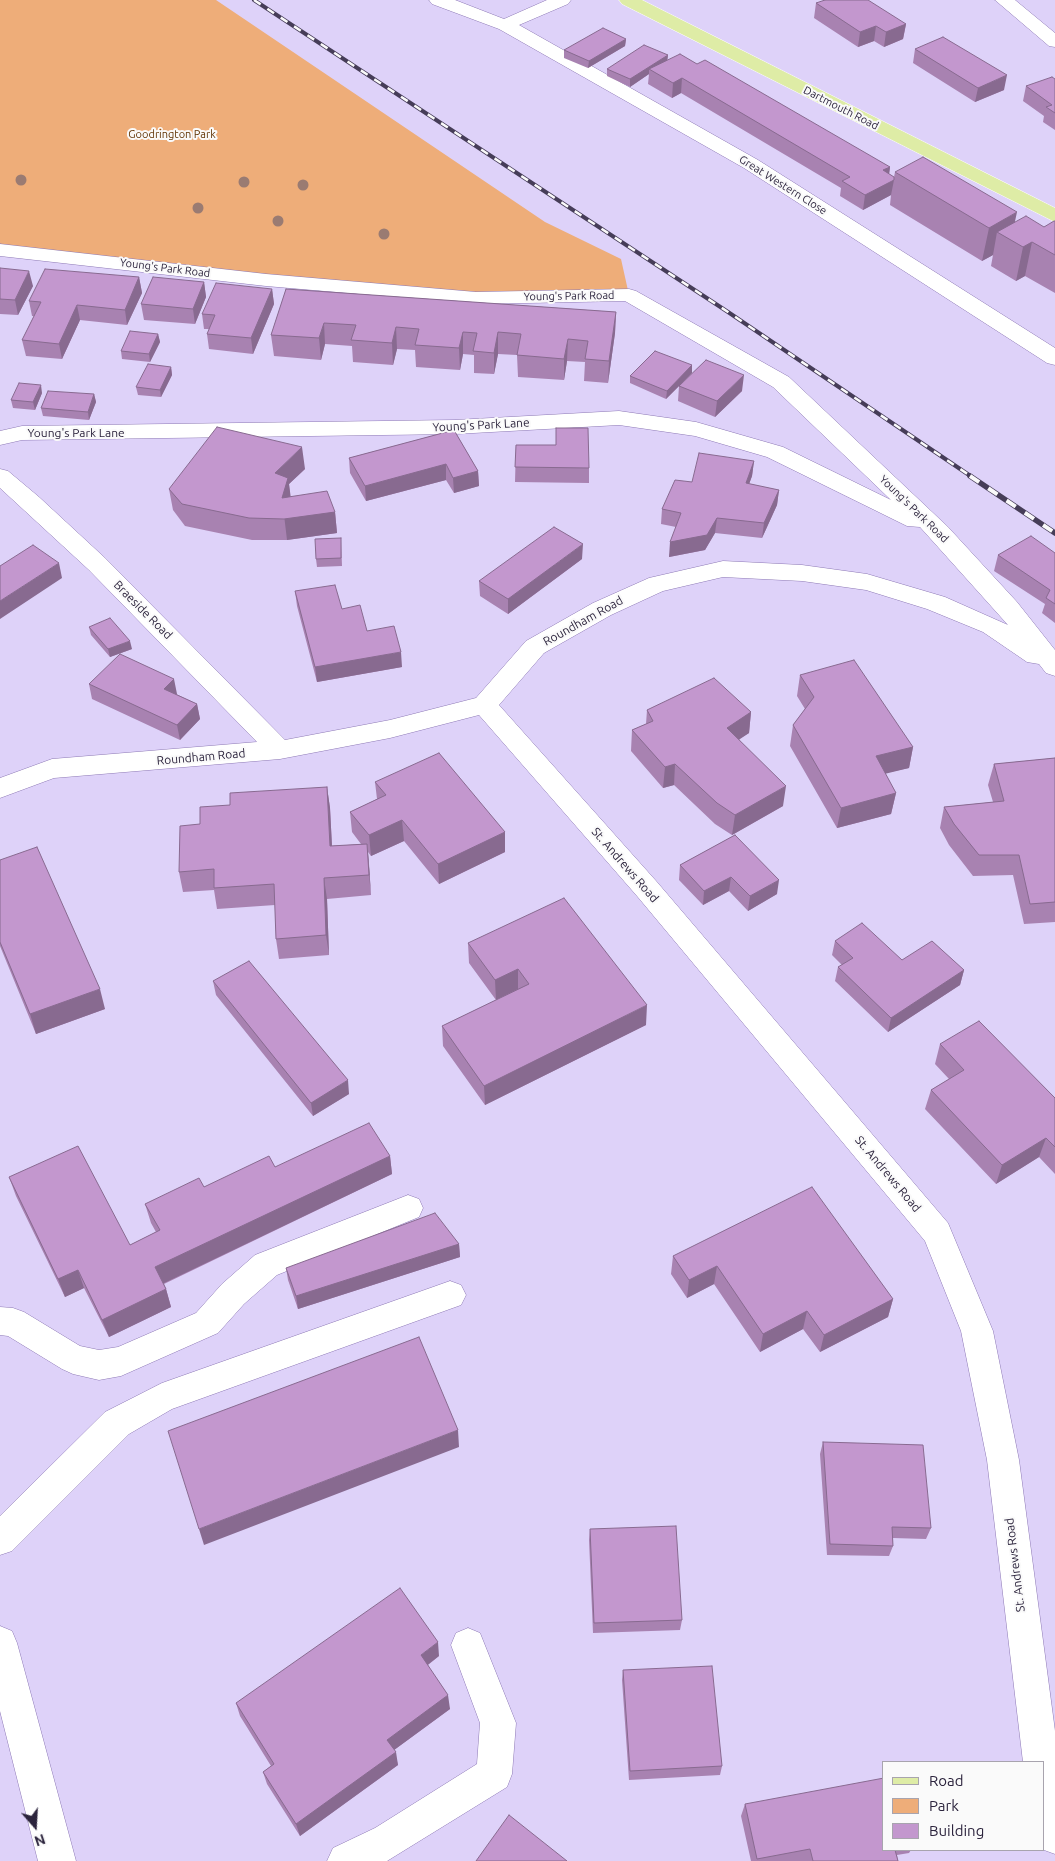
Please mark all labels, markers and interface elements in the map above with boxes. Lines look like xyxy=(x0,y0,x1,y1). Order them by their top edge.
street label: Dartmouth Road xyxy=(801,83,881,133)
park label: Goodrington Park xyxy=(128,127,216,141)
street label: Great Western Close xyxy=(737,153,829,217)
street label: Young's Park Road xyxy=(119,256,211,280)
street label: Young's Park Road xyxy=(523,289,615,303)
street label: Young's Park Lane xyxy=(432,415,530,435)
street label: Young's Park Lane xyxy=(27,426,125,440)
street label: Young's Park Road xyxy=(877,473,951,545)
street label: Braeside Road xyxy=(111,578,175,642)
street label: Roundham Road xyxy=(541,593,625,649)
street label: Roundham Road xyxy=(156,746,246,768)
street label: St. Andrews Road xyxy=(589,825,661,905)
street label: St. Andrews Road xyxy=(852,1133,924,1215)
street label: St. Andrews Road xyxy=(1002,1517,1028,1613)
legend xyxy=(882,1761,1045,1851)
text: Road xyxy=(929,1772,964,1789)
text: Park xyxy=(929,1797,959,1814)
north arrow xyxy=(10,1801,60,1851)
text: Building xyxy=(929,1822,984,1839)
text: N xyxy=(32,1831,47,1849)

